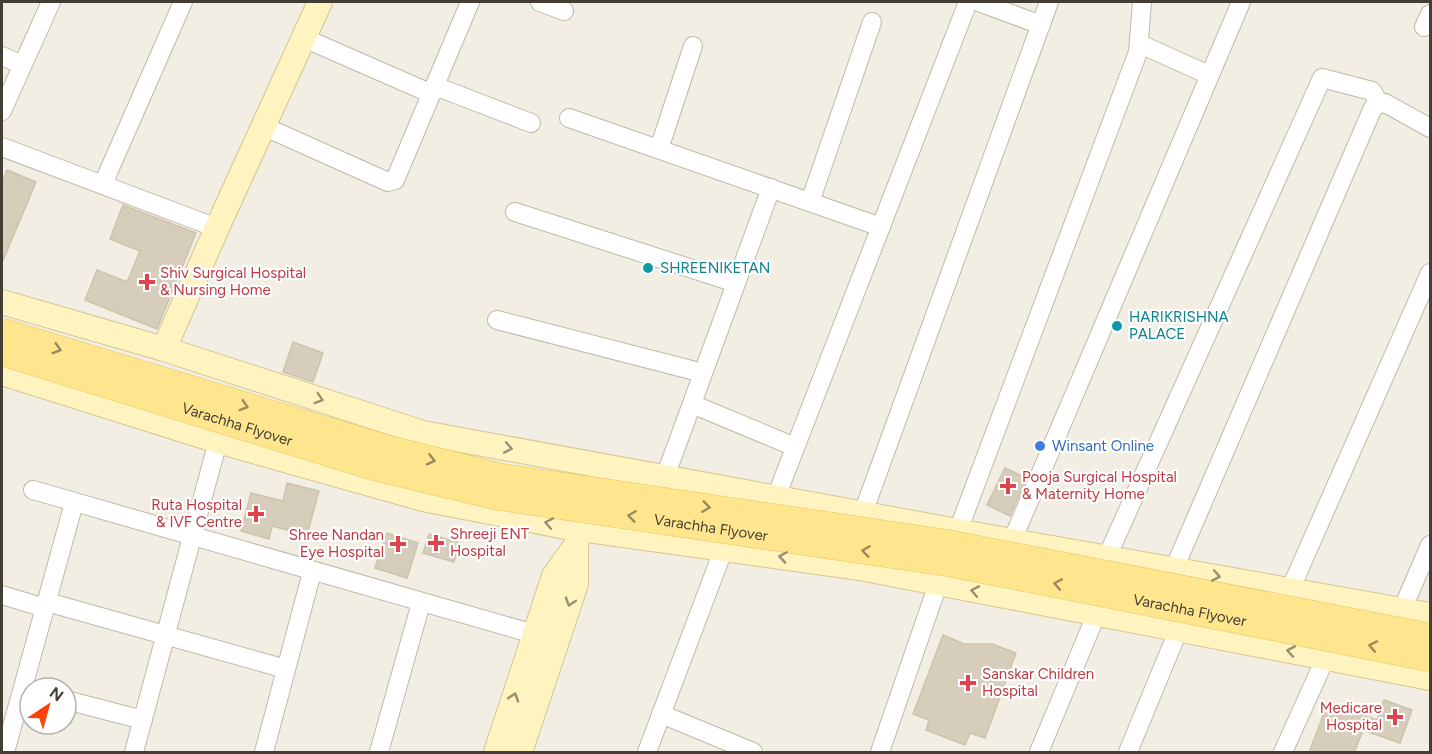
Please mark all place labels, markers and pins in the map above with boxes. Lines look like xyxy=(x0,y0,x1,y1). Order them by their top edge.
place label: SHREENIKETAN xyxy=(660,259,770,277)
marker: SHREENIKETAN xyxy=(641,261,655,275)
place label: Shiv Surgical Hospital & Nursing Home xyxy=(160,264,306,299)
marker: Shiv Surgical Hospital & Nursing Home xyxy=(138,273,156,291)
place label: HARIKRISHNA PALACE xyxy=(1129,308,1229,343)
marker: HARIKRISHNA PALACE xyxy=(1110,319,1124,333)
place label: Winsant Online xyxy=(1052,437,1154,455)
marker: Winsant Online xyxy=(1033,439,1047,453)
place label: Pooja Surgical Hospital & Maternity Home xyxy=(1022,468,1177,503)
marker: Pooja Surgical Hospital & Maternity Home xyxy=(999,477,1017,495)
place label: Ruta Hospital & IVF Centre xyxy=(151,496,242,531)
marker: Ruta Hospital & IVF Centre xyxy=(247,505,265,523)
place label: Shreeji ENT Hospital xyxy=(450,525,530,560)
place label: Shree Nandan Eye Hospital xyxy=(289,526,384,561)
marker: Shreeji ENT Hospital xyxy=(427,534,445,552)
marker: Shree Nandan Eye Hospital xyxy=(389,535,407,553)
place label: Sanskar Children Hospital xyxy=(982,665,1094,700)
marker: Sanskar Children Hospital xyxy=(959,674,977,692)
place label: Medicare Hospital xyxy=(1320,699,1382,734)
marker: Medicare Hospital xyxy=(1386,708,1404,726)

